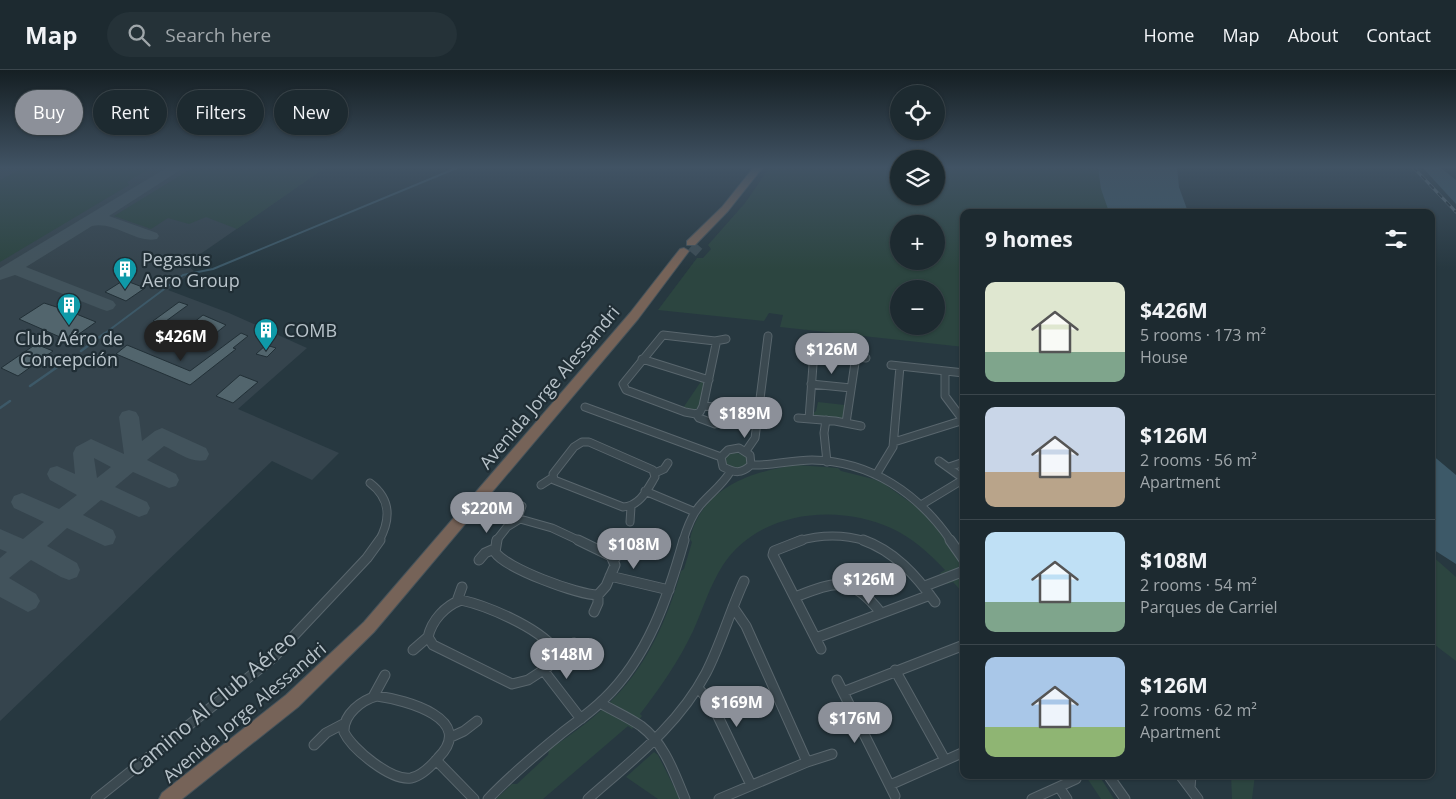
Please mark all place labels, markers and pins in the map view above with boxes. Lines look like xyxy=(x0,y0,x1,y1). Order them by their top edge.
place label: Pegasus Aero Group xyxy=(142,247,240,292)
building icon: Pegasus Aero Group xyxy=(112,256,138,290)
building icon: Club Aéro de Concepción xyxy=(56,292,82,326)
building icon: COMB xyxy=(253,317,279,351)
place label: COMB xyxy=(284,318,337,342)
pin: $426M xyxy=(146,320,216,362)
place label: Club Aéro de Concepción xyxy=(15,326,123,371)
pin: $126M xyxy=(797,332,867,375)
pin: $189M xyxy=(710,396,780,439)
pin: $220M xyxy=(452,492,522,534)
pin: $108M xyxy=(599,528,669,570)
pin: $126M xyxy=(834,562,904,605)
pin: $148M xyxy=(532,638,602,680)
pin: $169M xyxy=(702,686,772,728)
pin: $176M xyxy=(820,702,890,744)

